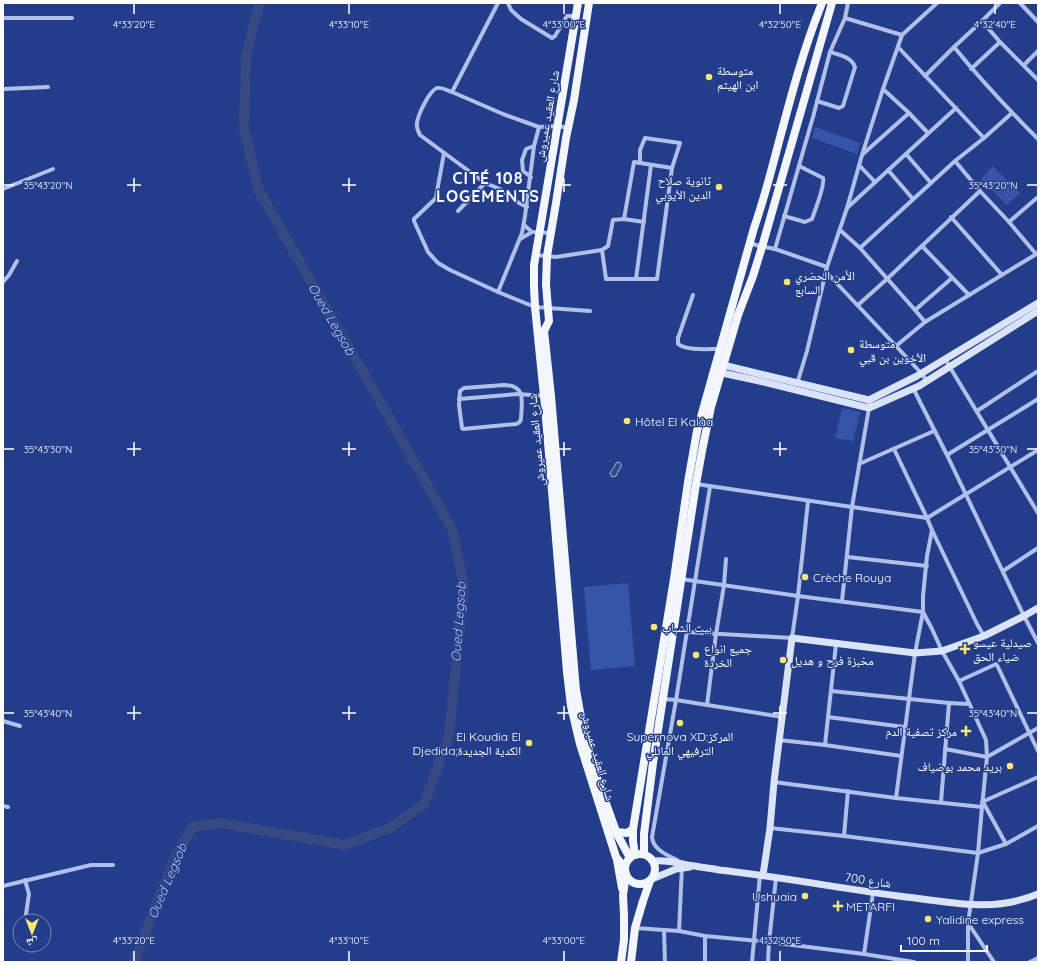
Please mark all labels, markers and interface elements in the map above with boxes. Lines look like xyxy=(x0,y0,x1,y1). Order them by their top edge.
text: 4°33'20"E xyxy=(113,18,155,31)
text: 4°33'10"E xyxy=(329,18,369,31)
text: 4°33'00"E xyxy=(543,18,586,31)
text: 4°32'50"E xyxy=(759,18,801,31)
text: 4°32'40"E xyxy=(974,18,1016,31)
place label: متوسطة ابن الهيثم xyxy=(717,63,759,93)
street label: شارع العقيد عميروش xyxy=(532,69,563,163)
marker: متوسطة ابن الهيثم xyxy=(704,72,714,82)
district label: CITÉ 108 LOGEMENTS xyxy=(436,168,540,206)
place label: ثانوية صلاح الدين الأيوبي xyxy=(655,173,712,205)
text: 35°43'20"N xyxy=(23,179,73,192)
text: 35°43'20"N xyxy=(968,179,1018,192)
marker: ثانوية صلاح الدين الأيوبي xyxy=(714,182,724,192)
place label: الأمن الحضري السابع xyxy=(795,268,855,297)
marker: الأمن الحضري السابع xyxy=(782,277,792,287)
water label: Oued Legsob xyxy=(305,280,360,359)
place label: متوسطة الأخوين بن قبي xyxy=(859,336,926,368)
marker: متوسطة الأخوين بن قبي xyxy=(846,345,856,355)
street label: شارع العقيد عميروش xyxy=(524,393,548,487)
place label: Hôtel El Kalâa xyxy=(635,414,713,429)
marker: Hôtel El Kalâa xyxy=(622,416,632,426)
text: 35°43'30"N xyxy=(24,443,72,456)
text: 35°43'30"N xyxy=(969,443,1017,456)
place label: Crèche Rouya xyxy=(813,570,891,585)
marker: Crèche Rouya xyxy=(800,572,810,582)
water label: Oued Legsob xyxy=(447,580,469,663)
place label: بيت الشباب xyxy=(662,620,712,635)
marker: بيت الشباب xyxy=(649,622,659,632)
place label: صيدلية عيسو ضياء الحق xyxy=(973,635,1032,664)
place label: جميع انواع الخردة xyxy=(704,641,752,670)
marker: صيدلية عيسو ضياء الحق xyxy=(960,644,970,654)
marker: جميع انواع الخردة xyxy=(691,650,701,660)
place label: مخبزة فرح و هديل xyxy=(791,653,874,668)
marker: مخبزة فرح و هديل xyxy=(778,655,788,665)
text: 35°43'40"N xyxy=(24,707,72,720)
text: 35°43'40"N xyxy=(969,707,1017,720)
street label: شارع العقيد عميروش xyxy=(577,710,618,803)
marker: Supernova XD;المركز الترفيهي العائلي xyxy=(675,718,685,728)
place label: مركز تصفية الدم xyxy=(886,724,957,740)
marker: مركز تصفية الدم xyxy=(960,725,972,737)
place label: El Koudia El Djedida;الكدية الجديدة xyxy=(412,729,521,758)
place label: Supernova XD;المركز الترفيهي العائلي xyxy=(627,729,733,761)
marker: El Koudia El Djedida;الكدية الجديدة xyxy=(524,738,534,748)
place label: بريد محمد بوضياف xyxy=(918,759,1002,774)
marker: بريد محمد بوضياف xyxy=(1005,761,1015,771)
water label: Oued Legsob xyxy=(144,840,190,921)
street label: شارع 700 xyxy=(844,869,892,892)
place label: Ushuaia xyxy=(752,889,797,904)
marker: Ushuaia xyxy=(800,891,810,901)
place label: METARFI xyxy=(846,899,895,914)
marker: METARFI xyxy=(833,901,843,911)
place label: Yalidine express xyxy=(936,912,1024,927)
north arrow xyxy=(12,913,52,953)
marker: Yalidine express xyxy=(923,914,933,924)
scale bar xyxy=(901,927,987,953)
text: 100 m xyxy=(907,933,940,948)
text: 4°33'20"E xyxy=(113,934,155,947)
text: 4°33'10"E xyxy=(329,934,369,947)
text: 4°33'00"E xyxy=(543,934,586,947)
text: 4°32'50"E xyxy=(759,934,801,947)
text: ش xyxy=(26,935,38,950)

